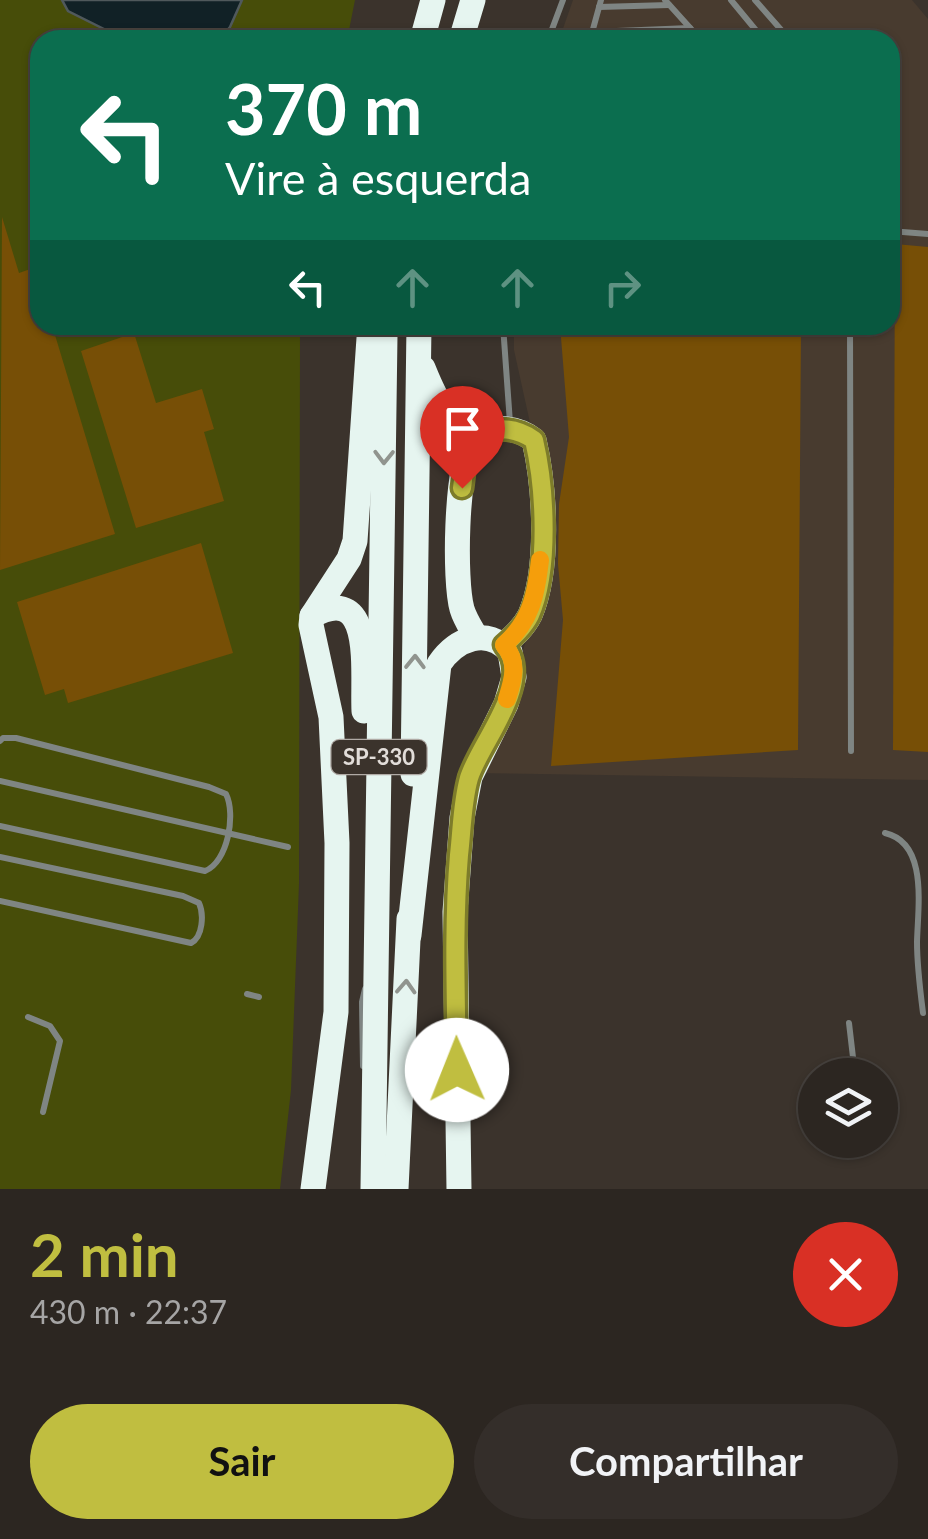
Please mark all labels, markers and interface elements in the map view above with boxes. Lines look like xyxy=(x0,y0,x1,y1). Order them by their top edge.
text: 370 m xyxy=(225,66,422,150)
icon: left xyxy=(60,70,190,200)
text: Vire à esquerda xyxy=(225,151,531,205)
icon: left xyxy=(280,260,335,315)
icon: ahead xyxy=(385,260,440,315)
icon: ahead xyxy=(490,260,545,315)
icon: right xyxy=(595,260,650,315)
pin xyxy=(420,386,505,489)
icon: arrive xyxy=(435,401,490,456)
one-way arrow xyxy=(373,450,394,466)
one-way arrow xyxy=(405,653,426,669)
road number: SP-330 xyxy=(332,740,426,774)
one-way arrow xyxy=(395,978,416,994)
position arrow xyxy=(405,1018,509,1122)
map controls xyxy=(798,1058,898,1158)
button: layers xyxy=(798,1058,898,1158)
text: 2 min xyxy=(30,1218,179,1290)
button: close xyxy=(793,1222,898,1327)
text: 430 m · 22:37 xyxy=(30,1292,227,1331)
button: Sair xyxy=(30,1404,454,1519)
button: Compartilhar xyxy=(474,1404,898,1519)

